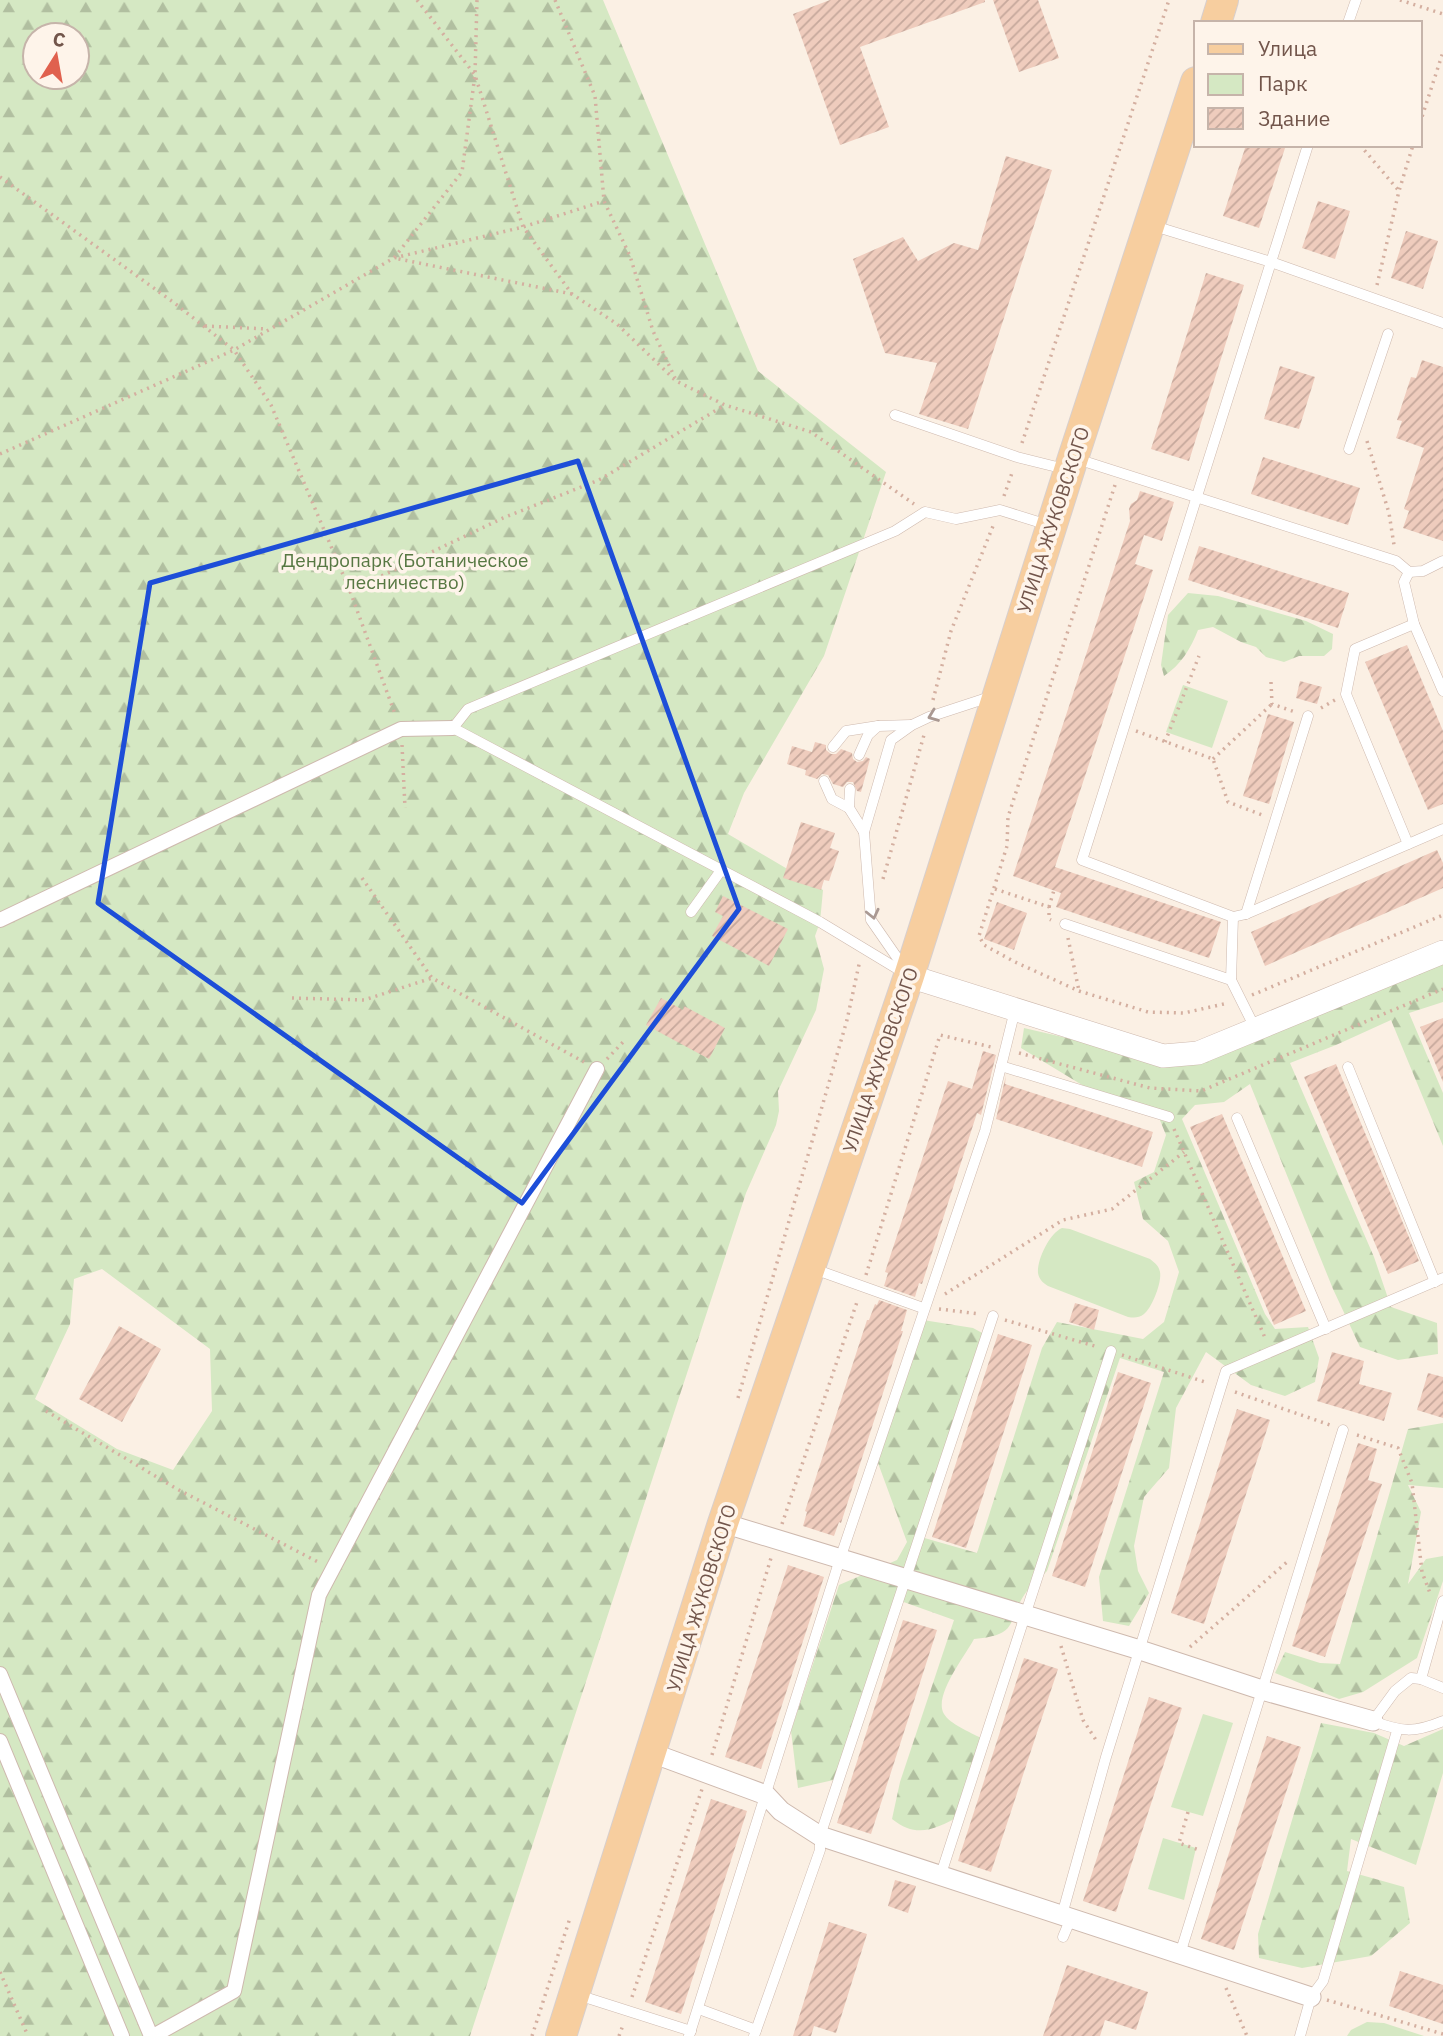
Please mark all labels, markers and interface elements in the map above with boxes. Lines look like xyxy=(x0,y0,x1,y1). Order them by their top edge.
north arrow xyxy=(21,21,91,91)
legend xyxy=(1194,21,1422,147)
text: С xyxy=(51,26,68,52)
text: Улица xyxy=(1258,34,1317,62)
text: Парк xyxy=(1258,69,1308,97)
text: Здание xyxy=(1258,104,1330,132)
street label: УЛИЦА ЖУКОВСКОГО xyxy=(1011,424,1095,616)
park label: Дендропарк (Ботаническое лесничество) xyxy=(282,548,528,594)
one-way arrow xyxy=(927,708,939,722)
one-way arrow xyxy=(864,908,879,920)
street label: УЛИЦА ЖУКОВСКОГО xyxy=(837,964,923,1156)
street label: УЛИЦА ЖУКОВСКОГО xyxy=(661,1501,741,1695)

